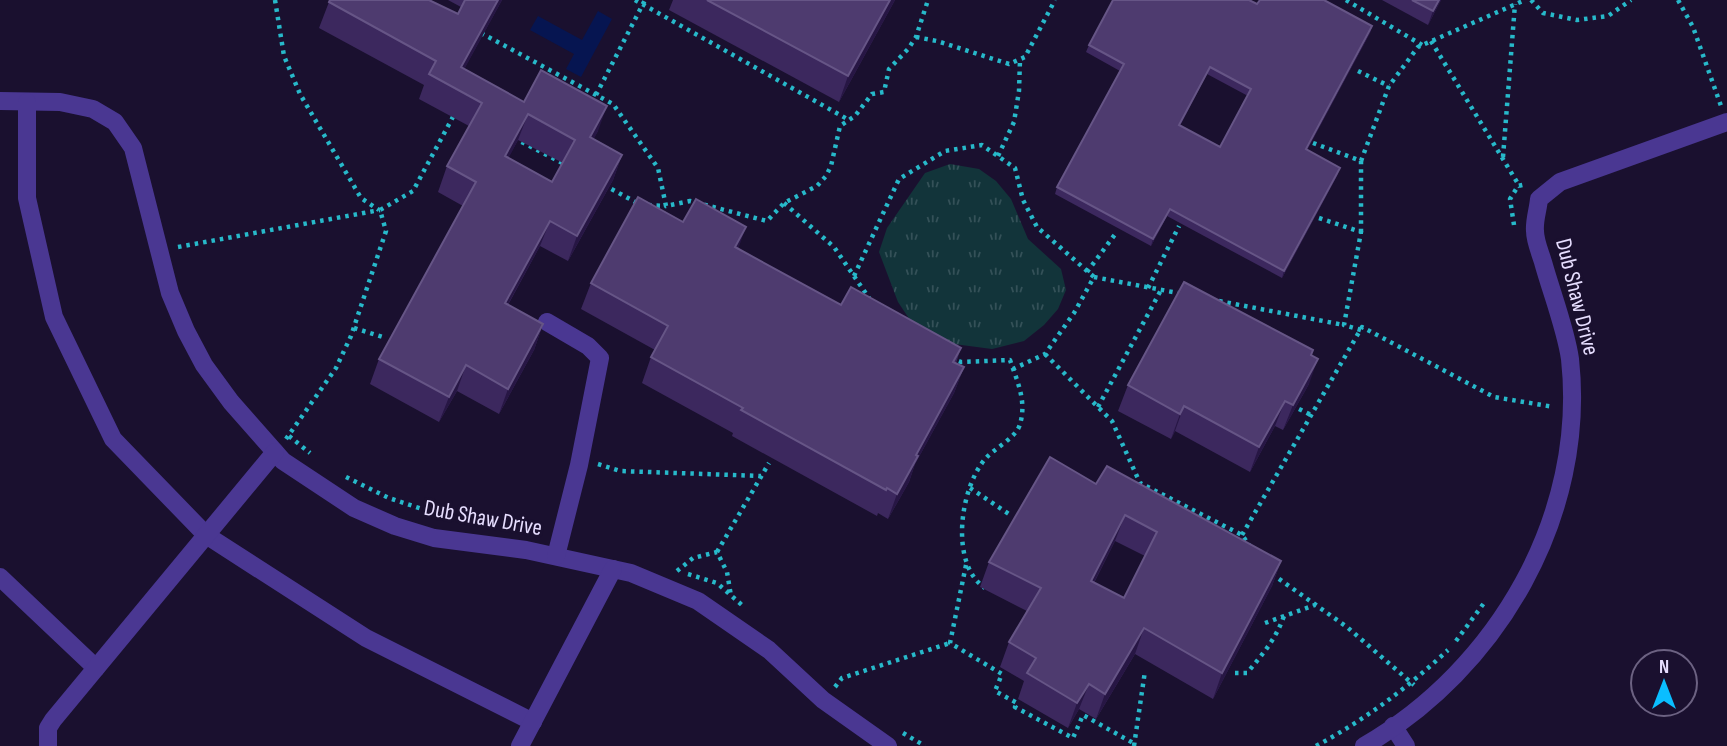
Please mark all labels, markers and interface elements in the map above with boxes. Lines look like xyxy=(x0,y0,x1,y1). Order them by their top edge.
street label: Dub Shaw Drive xyxy=(1549,236,1605,358)
street label: Dub Shaw Drive xyxy=(422,494,544,542)
north arrow xyxy=(1629,648,1699,718)
text: N xyxy=(1659,656,1669,679)

